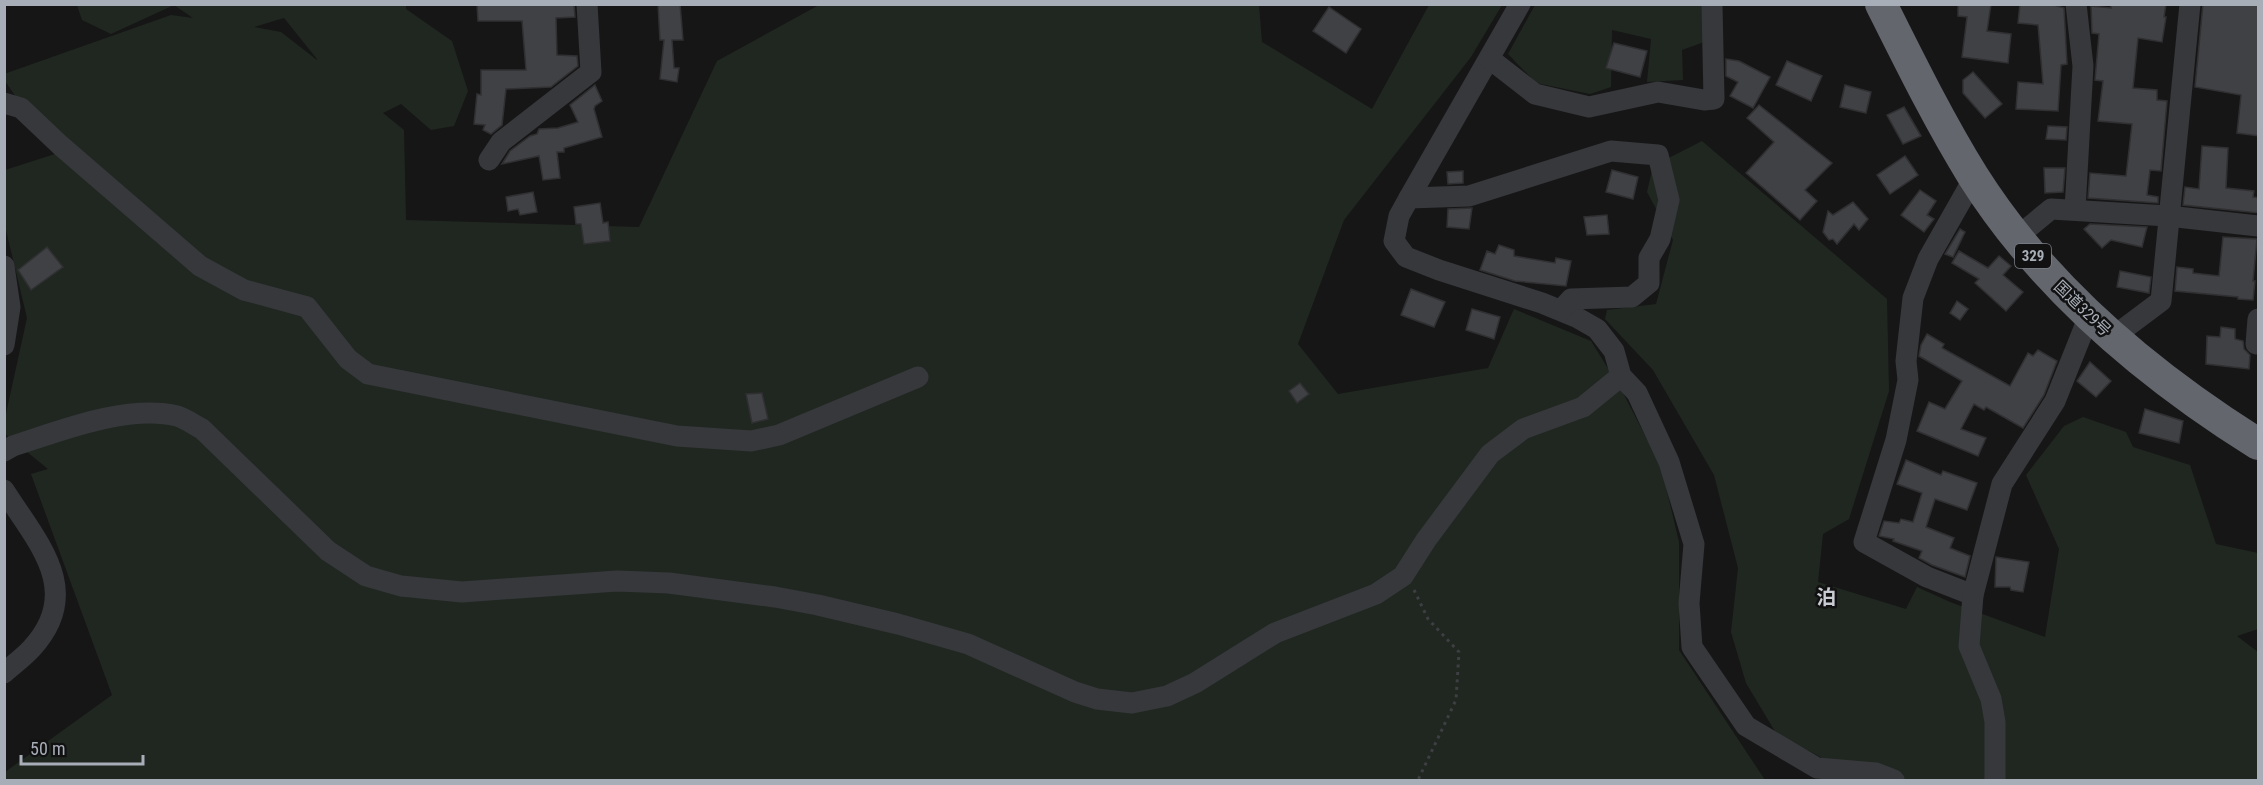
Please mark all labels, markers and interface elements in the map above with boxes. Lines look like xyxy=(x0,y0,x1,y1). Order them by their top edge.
road number: 329 xyxy=(2015,244,2051,268)
street label: 国道329号 xyxy=(2050,277,2115,340)
district label: 泊 xyxy=(1816,585,1836,609)
scale bar xyxy=(21,728,142,766)
text: 50 m xyxy=(30,738,65,759)

